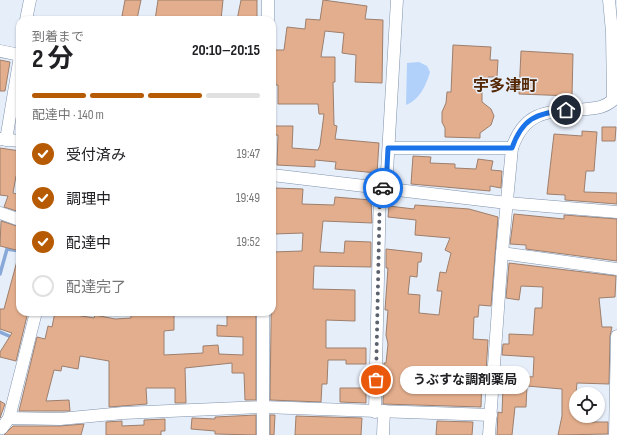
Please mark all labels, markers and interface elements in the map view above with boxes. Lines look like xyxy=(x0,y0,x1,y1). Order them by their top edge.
text: 到着まで xyxy=(32,29,84,45)
text: 20:10–20:15 xyxy=(192,41,260,60)
text: 2 分 xyxy=(32,44,73,75)
district label: 宇多津町 xyxy=(473,77,537,96)
pin xyxy=(549,93,583,127)
icon: home xyxy=(555,99,577,121)
text: 配達中 · 140 m xyxy=(32,107,104,123)
icon: check xyxy=(32,143,54,165)
text: 受付済み xyxy=(66,146,126,165)
text: 19:47 xyxy=(237,146,260,162)
courier xyxy=(363,168,403,208)
icon: car xyxy=(372,177,394,199)
icon: check xyxy=(32,187,54,209)
text: 調理中 xyxy=(66,190,111,209)
text: 19:49 xyxy=(236,190,260,206)
icon: check xyxy=(32,231,54,253)
text: 配達中 xyxy=(66,234,111,253)
text: 19:52 xyxy=(237,234,260,250)
text: 配達完了 xyxy=(66,278,126,297)
pin xyxy=(359,363,393,397)
callout: うぶすな調剤薬局 xyxy=(400,366,530,394)
icon: bag xyxy=(365,369,387,391)
text: うぶすな調剤薬局 xyxy=(413,372,517,388)
map controls xyxy=(569,387,605,423)
button: locate xyxy=(569,387,605,423)

